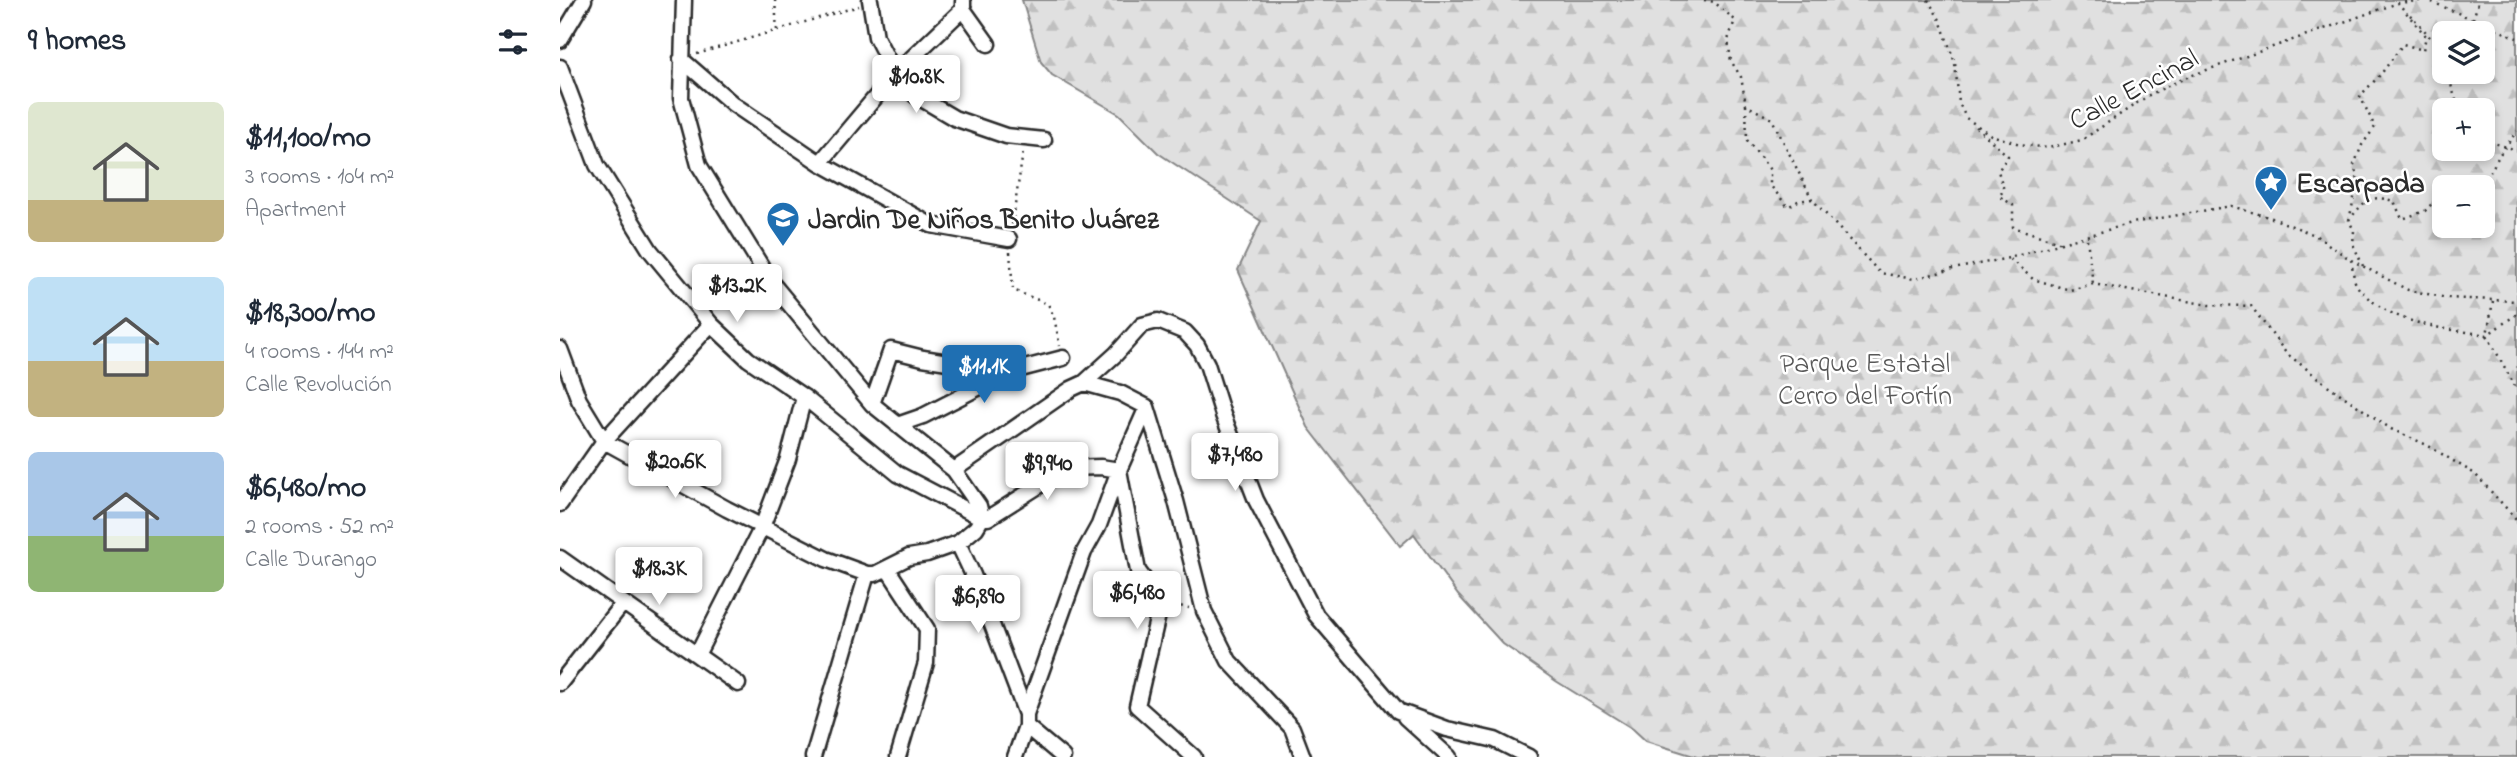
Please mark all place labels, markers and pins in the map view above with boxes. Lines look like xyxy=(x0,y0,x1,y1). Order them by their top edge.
pin: $10.8K xyxy=(859,55,973,115)
place icon: Escarpada xyxy=(2252,163,2290,212)
place label: Escarpada xyxy=(2296,165,2425,206)
school or university icon: Jardin De Niños Benito Juárez xyxy=(764,199,802,248)
place label: Jardin De Niños Benito Juárez xyxy=(808,201,1160,242)
pin: $13.2K xyxy=(680,264,794,324)
pin: $11.1K xyxy=(927,346,1041,405)
pin: $7,480 xyxy=(1178,434,1292,493)
pin: $20.6K xyxy=(618,440,732,500)
pin: $9,940 xyxy=(990,442,1104,502)
pin: $18.3K xyxy=(602,548,716,607)
pin: $6,480 xyxy=(1080,572,1194,631)
pin: $6,890 xyxy=(921,576,1035,635)

